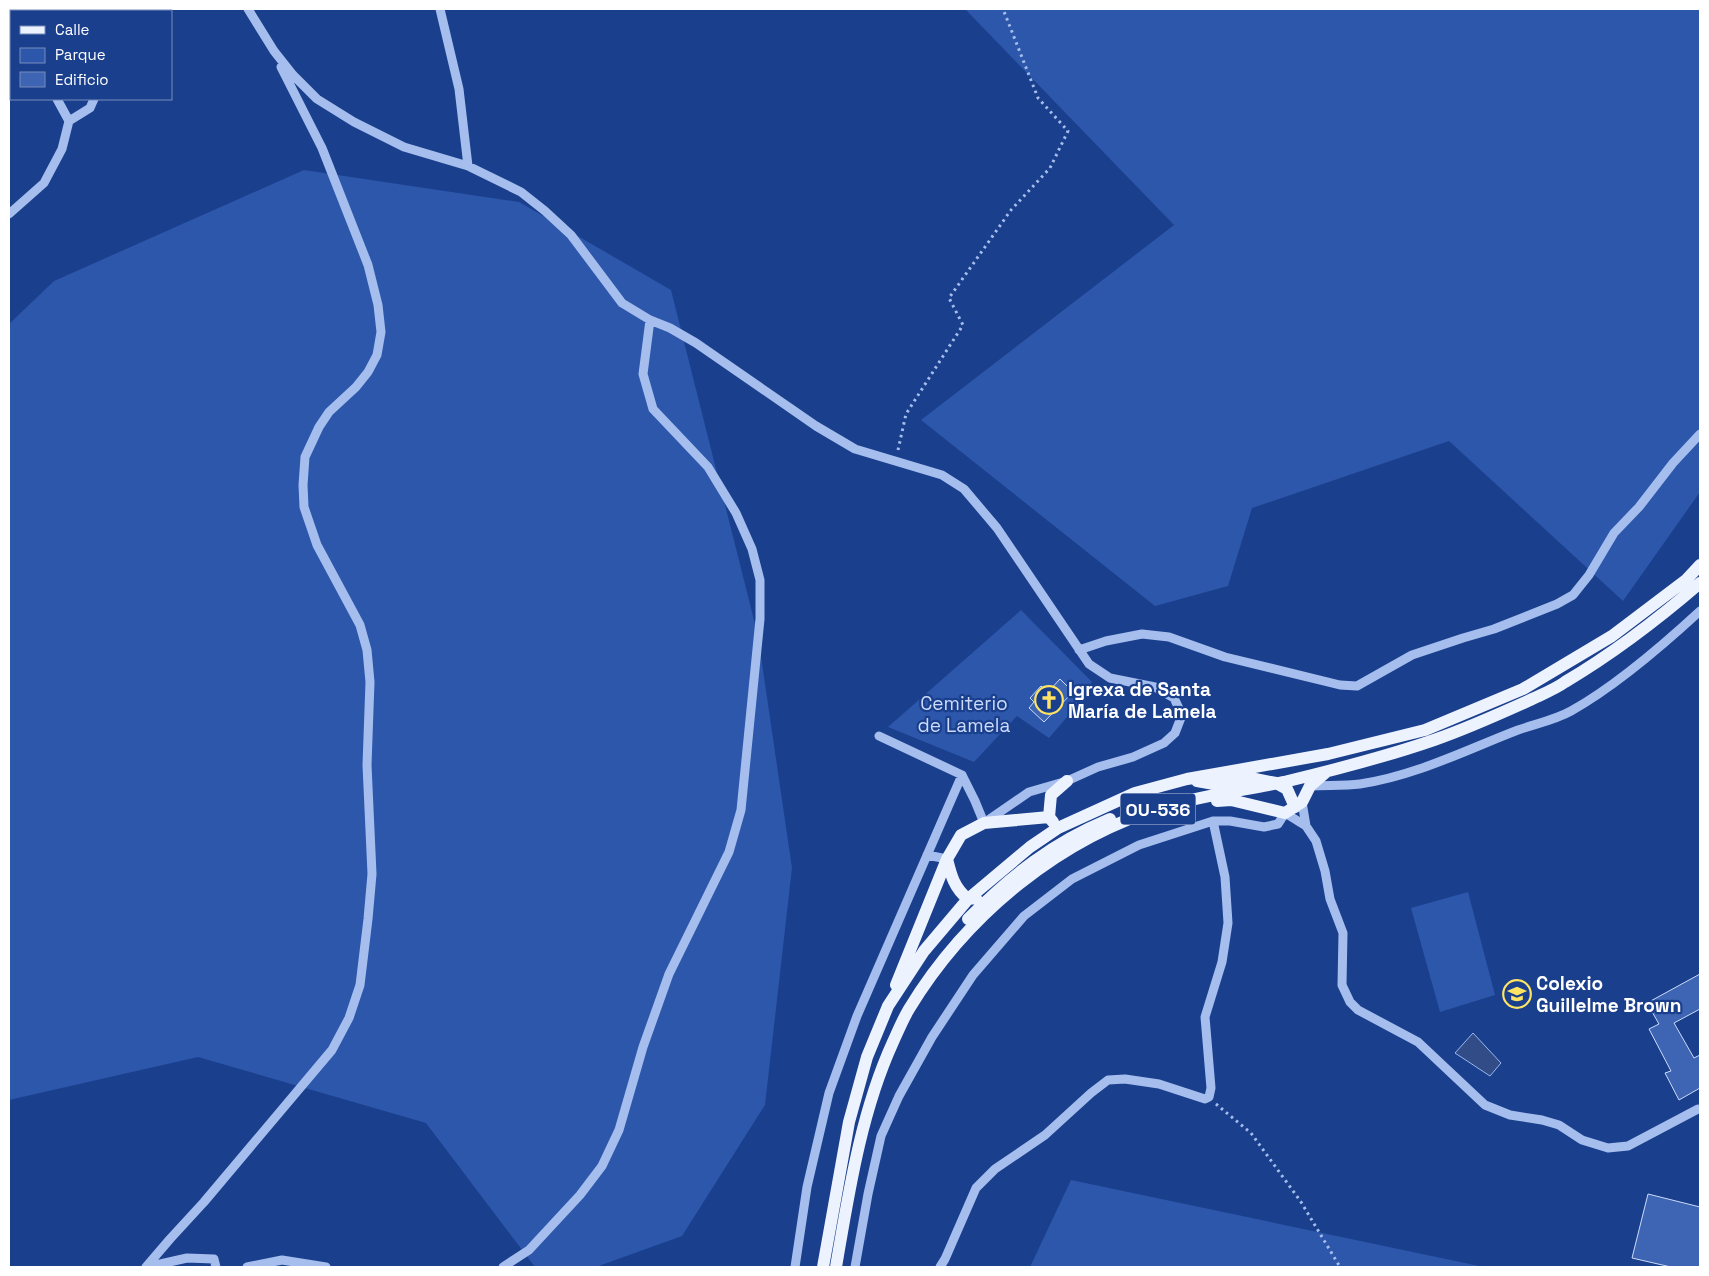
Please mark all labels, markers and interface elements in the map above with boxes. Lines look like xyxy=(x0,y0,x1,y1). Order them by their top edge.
legend xyxy=(10,10,172,100)
text: Calle xyxy=(55,20,90,39)
text: Parque xyxy=(55,45,106,64)
text: Edificio xyxy=(55,70,109,89)
place label: Igrexa de Santa María de Lamela xyxy=(1068,677,1217,724)
church icon: Igrexa de Santa María de Lamela xyxy=(1034,685,1064,715)
park label: Cemiterio de Lamela xyxy=(918,691,1010,738)
road number: OU-536 xyxy=(1120,794,1196,824)
place label: Colexio Guillelme Brown xyxy=(1536,971,1681,1018)
school or university icon: Colexio Guillelme Brown xyxy=(1502,979,1532,1009)

